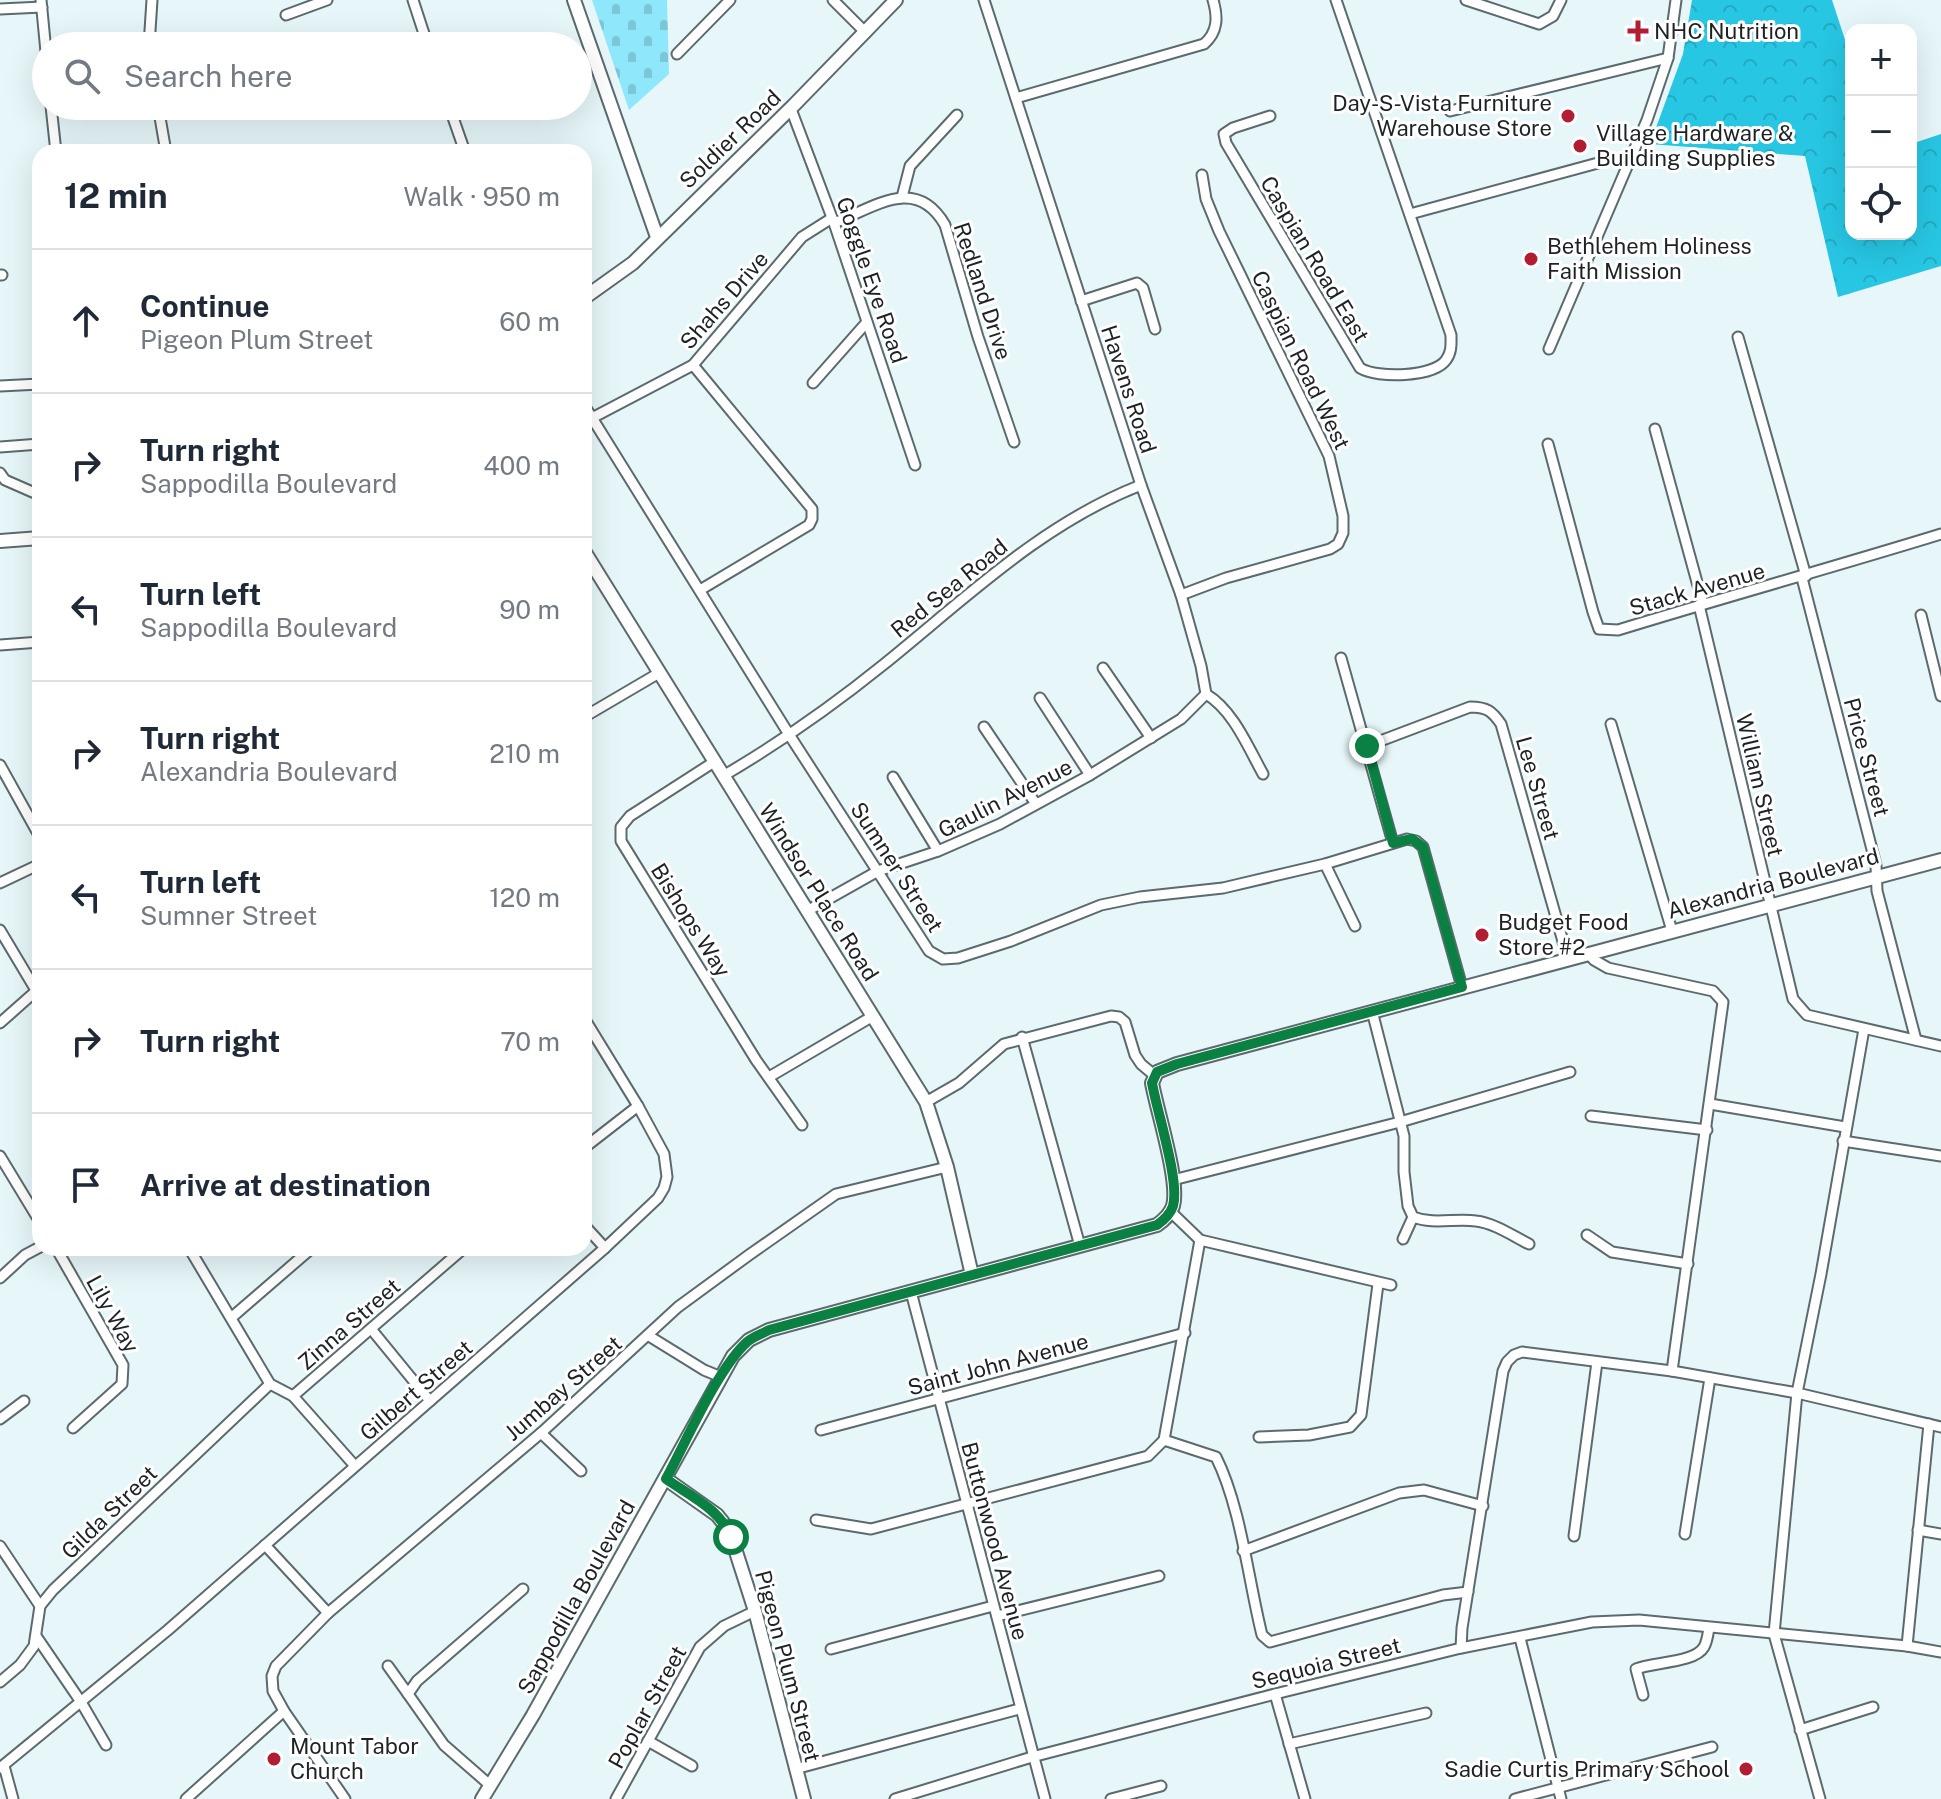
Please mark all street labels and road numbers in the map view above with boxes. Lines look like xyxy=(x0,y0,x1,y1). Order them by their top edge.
street label: Soldier Road xyxy=(674,84,786,194)
street label: Caspian Road East xyxy=(1255,171,1375,347)
street label: Goggle Eye Road xyxy=(831,194,913,366)
street label: Redland Drive xyxy=(949,219,1017,363)
street label: Shahs Drive xyxy=(674,246,774,354)
street label: Caspian Road West xyxy=(1246,266,1356,454)
street label: Havens Road xyxy=(1096,322,1162,456)
street label: Red Sea Road xyxy=(886,533,1012,643)
street label: Stack Avenue xyxy=(1626,557,1768,621)
street label: Price Street xyxy=(1839,695,1895,819)
street label: William Street xyxy=(1731,711,1789,859)
street label: Lee Street xyxy=(1511,733,1565,843)
street label: Gaulin Avenue xyxy=(934,753,1076,843)
street label: Sumner Street xyxy=(845,797,949,937)
street label: Windsor Place Road xyxy=(754,798,884,986)
street label: Alexandria Boulevard xyxy=(1664,842,1882,924)
street label: Bishops Way xyxy=(646,858,736,982)
street label: Lily Way xyxy=(81,1271,145,1358)
street label: Zinna Street xyxy=(293,1273,405,1375)
street label: Saint John Avenue xyxy=(905,1327,1091,1401)
street label: Jumbay Street xyxy=(499,1330,627,1446)
street label: Gilbert Street xyxy=(355,1334,477,1446)
street label: Buttonwood Avenue xyxy=(956,1439,1034,1643)
street label: Gilda Street xyxy=(56,1460,162,1564)
street label: Sappodilla Boulevard xyxy=(512,1495,640,1699)
street label: Pigeon Plum Street xyxy=(750,1567,826,1765)
street label: Sequoia Street xyxy=(1249,1632,1403,1694)
street label: Poplar Street xyxy=(603,1641,691,1773)

